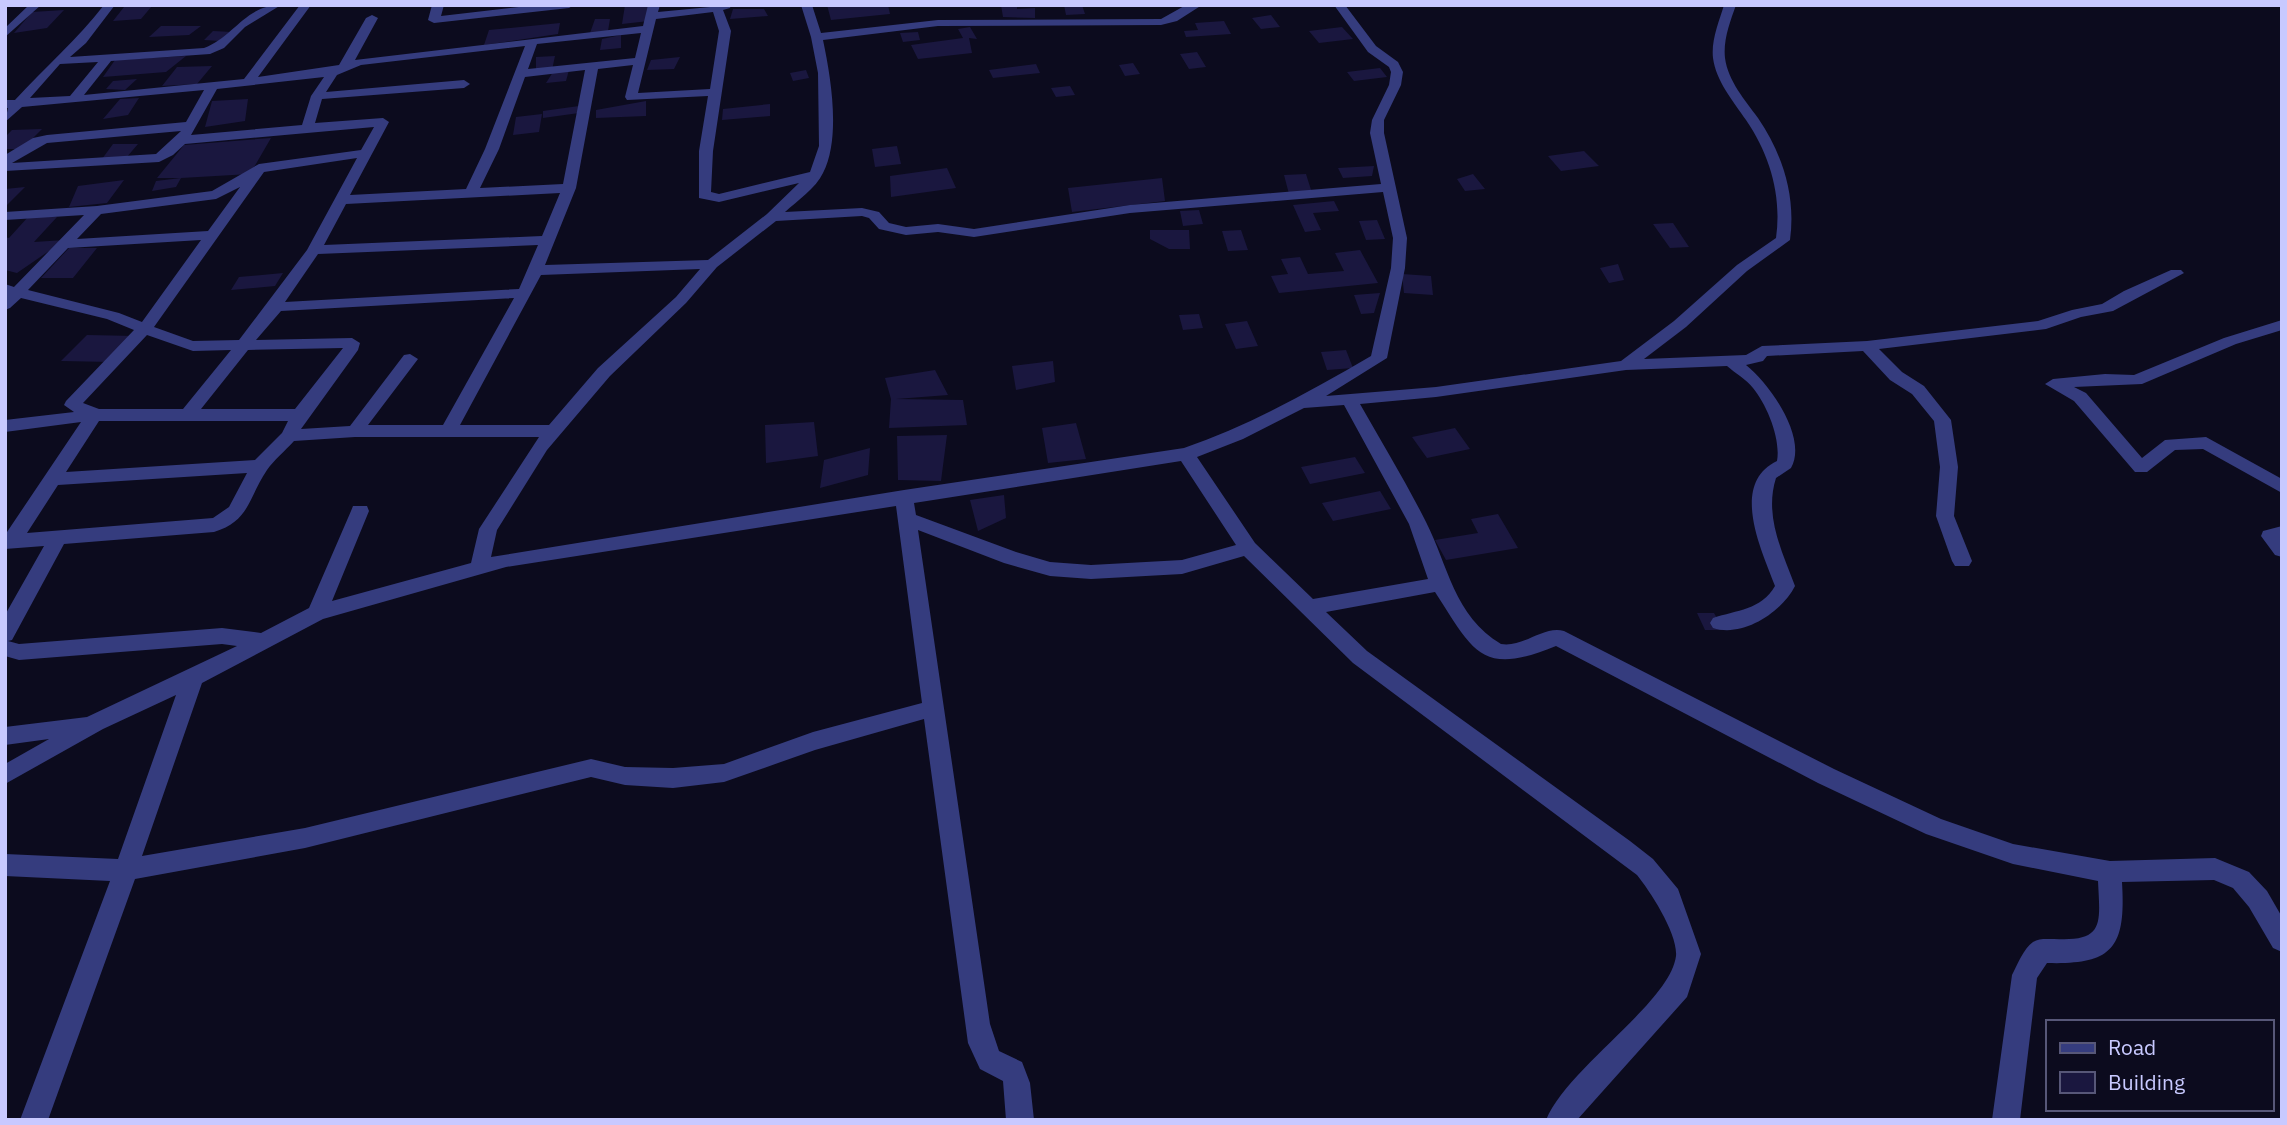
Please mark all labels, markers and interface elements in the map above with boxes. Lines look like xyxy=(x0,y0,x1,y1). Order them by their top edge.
legend xyxy=(2046,1020,2273,1111)
text: Road xyxy=(2108,1033,2156,1061)
text: Building xyxy=(2108,1068,2185,1096)

